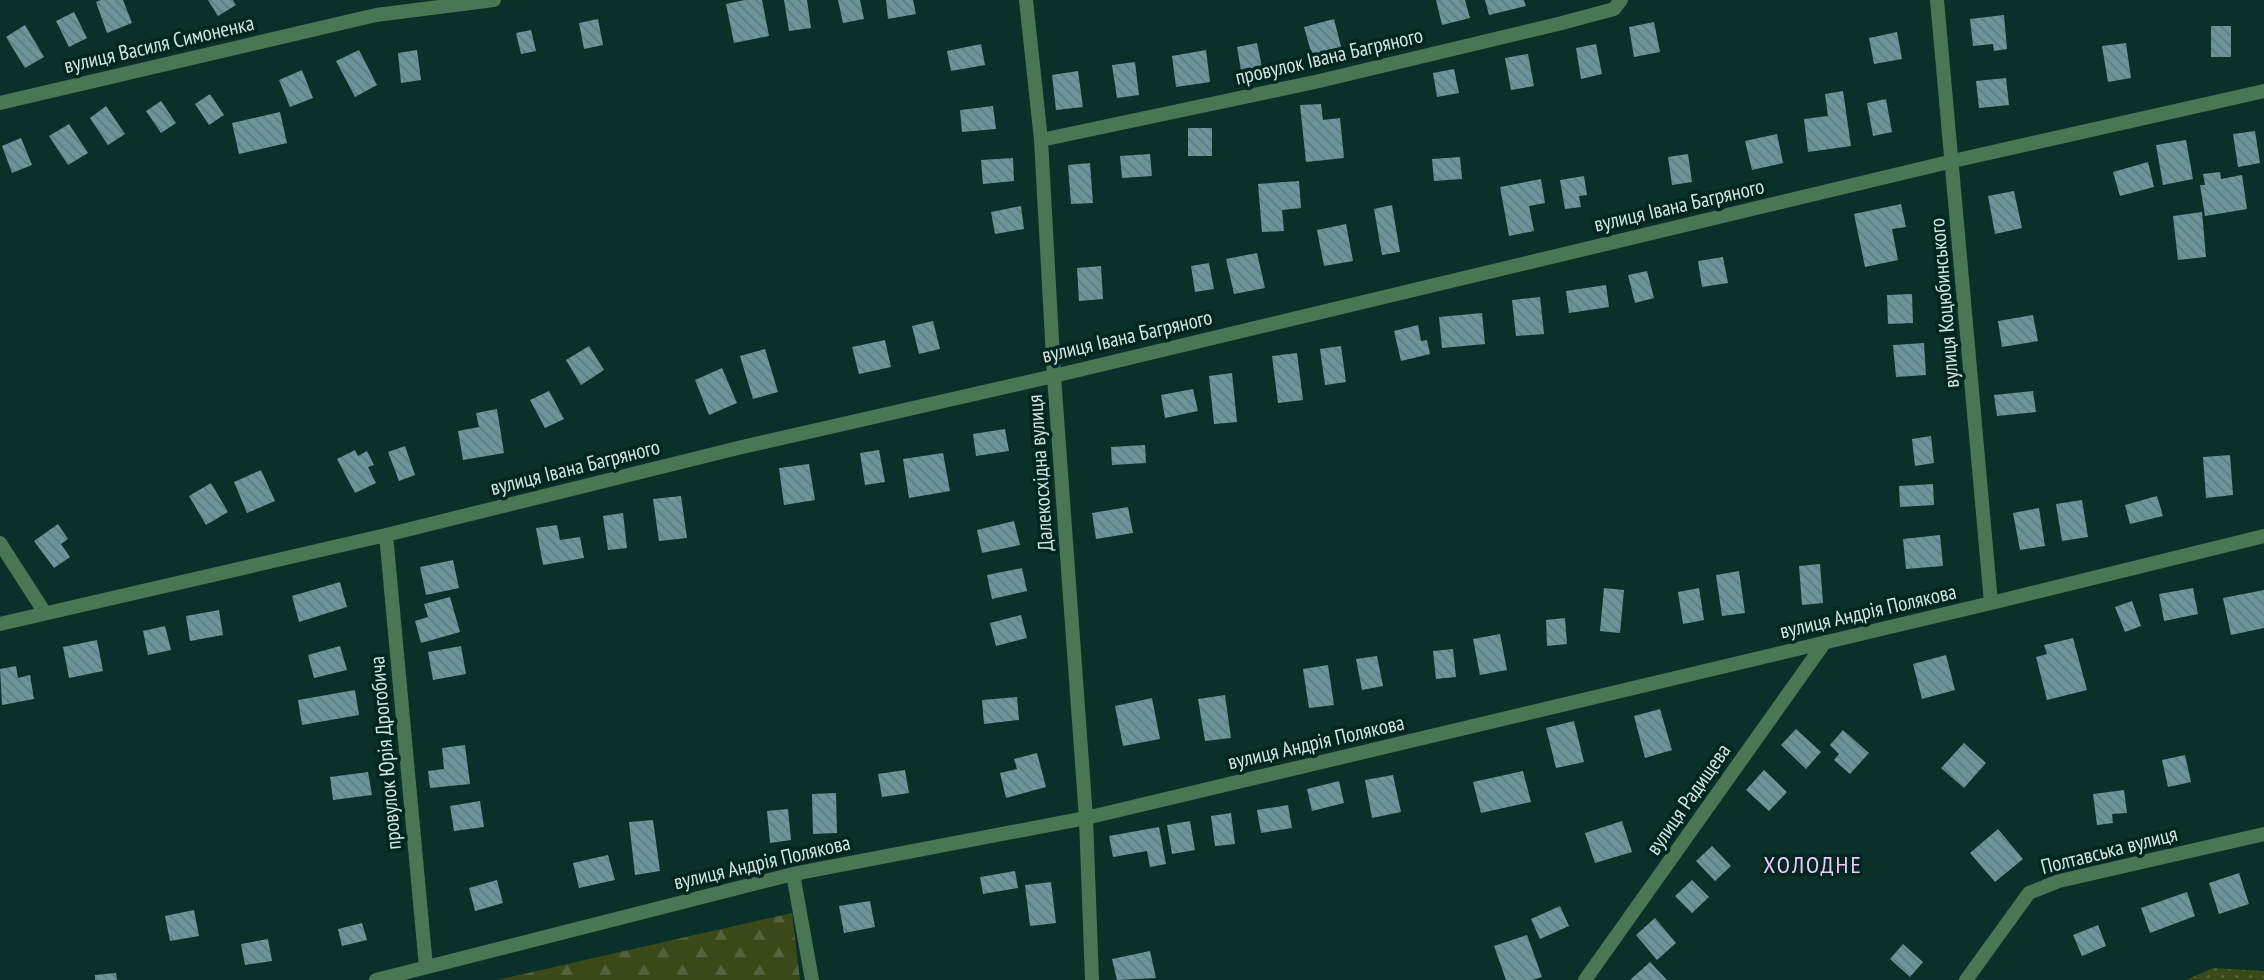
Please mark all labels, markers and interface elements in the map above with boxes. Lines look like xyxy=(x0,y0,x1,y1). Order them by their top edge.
street label: вулиця Василя Симоненка xyxy=(61,9,257,79)
street label: провулок Івана Багряного xyxy=(1233,21,1425,91)
street label: вулиця Івана Багряного xyxy=(1591,172,1767,238)
street label: вулиця Коцюбинського xyxy=(1923,217,1965,389)
street label: вулиця Івана Багряного xyxy=(1039,303,1215,369)
street label: Далекосхідна вулиця xyxy=(1021,394,1059,552)
street label: вулиця Івана Багряного xyxy=(487,433,663,501)
street label: вулиця Андрія Полякова xyxy=(1777,578,1959,644)
street label: провулок Юрія Дрогобича xyxy=(363,655,407,851)
street label: вулиця Андрія Полякова xyxy=(1225,709,1407,775)
street label: вулиця Радищева xyxy=(1640,738,1736,860)
street label: Полтавська вулиця xyxy=(2038,820,2180,880)
street label: вулиця Андрія Полякова xyxy=(671,829,853,895)
district label: ХОЛОДНЕ xyxy=(1763,849,1863,880)

